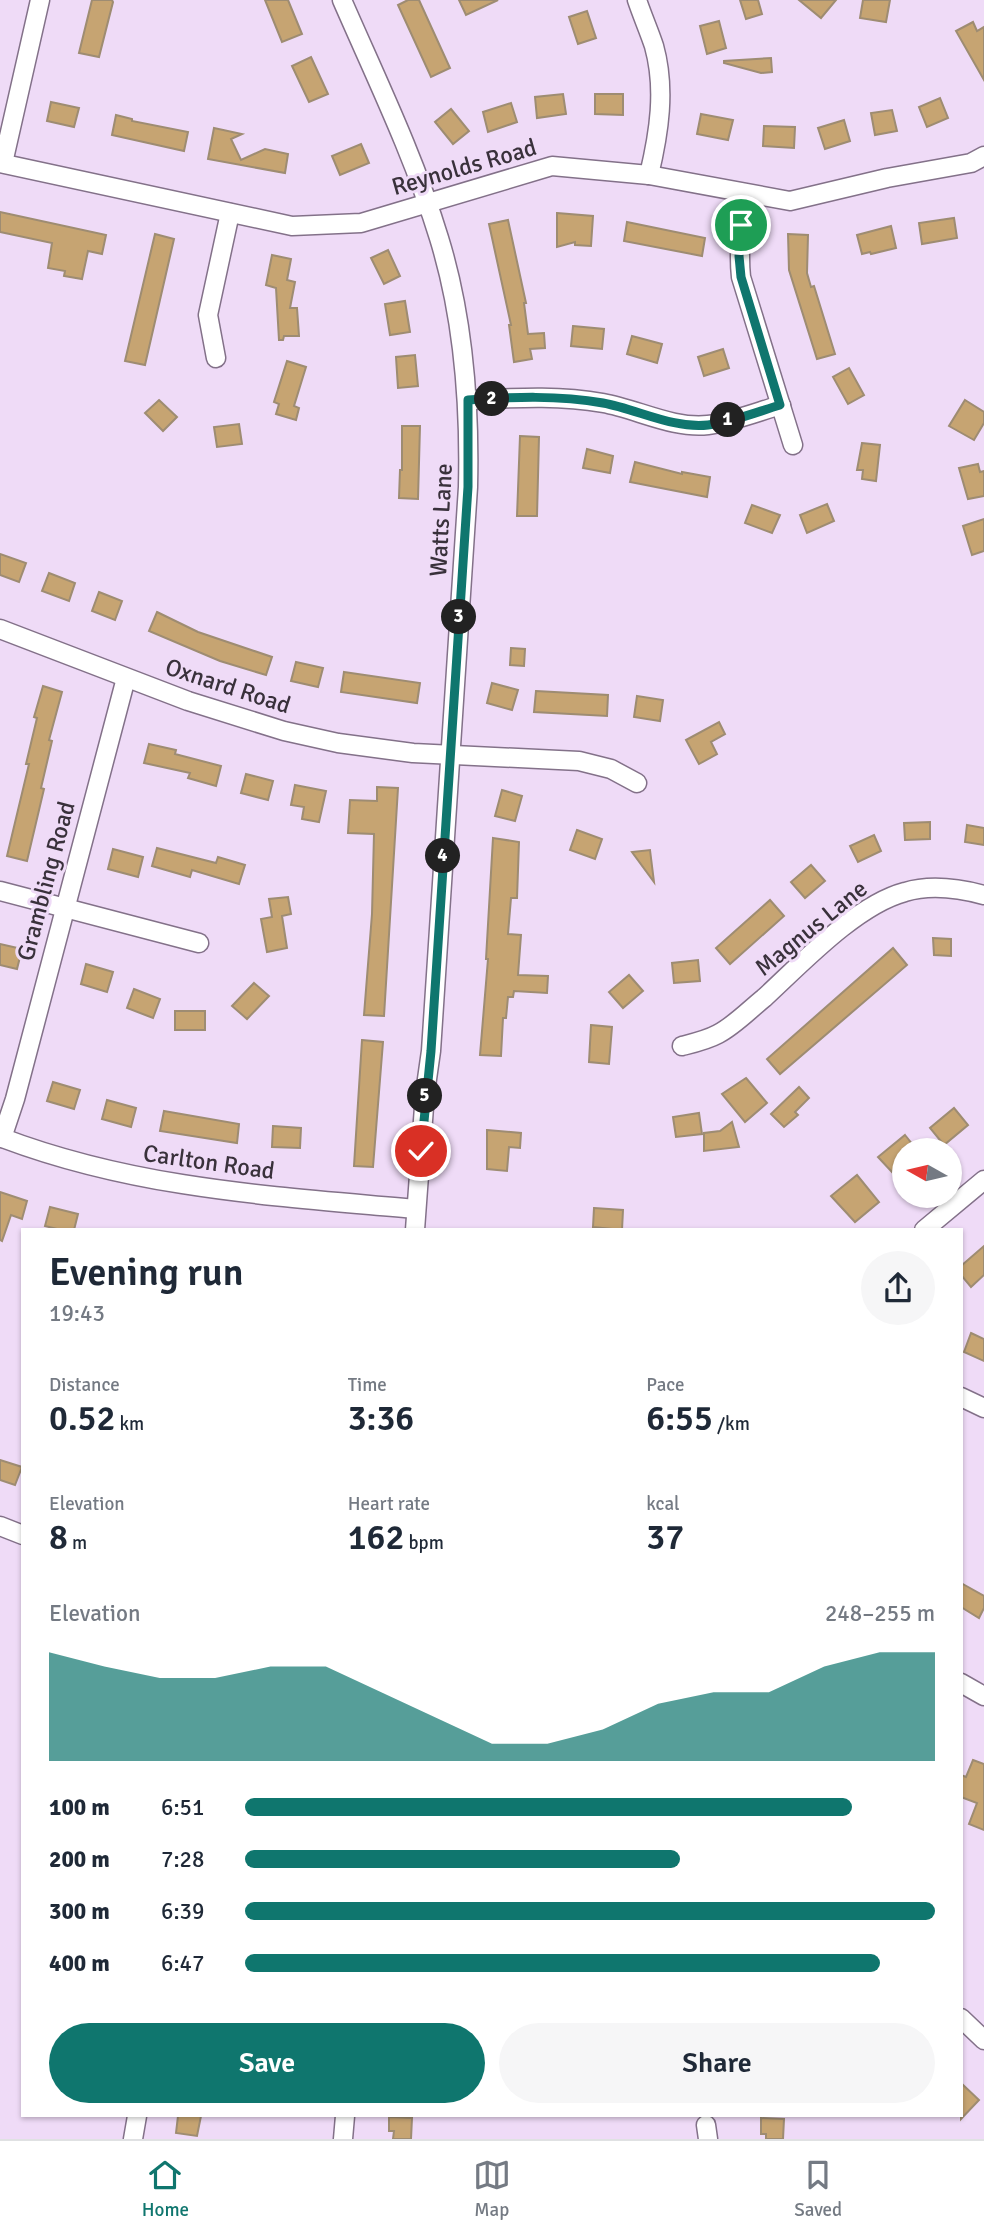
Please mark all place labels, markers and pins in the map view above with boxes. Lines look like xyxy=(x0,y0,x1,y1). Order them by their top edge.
pin xyxy=(711,195,771,255)
pin: 2 xyxy=(475,382,510,416)
pin: 1 xyxy=(710,402,746,438)
pin: 3 xyxy=(442,600,476,634)
pin: 4 xyxy=(426,838,460,874)
pin: 5 xyxy=(408,1078,442,1114)
pin xyxy=(391,1121,451,1181)

